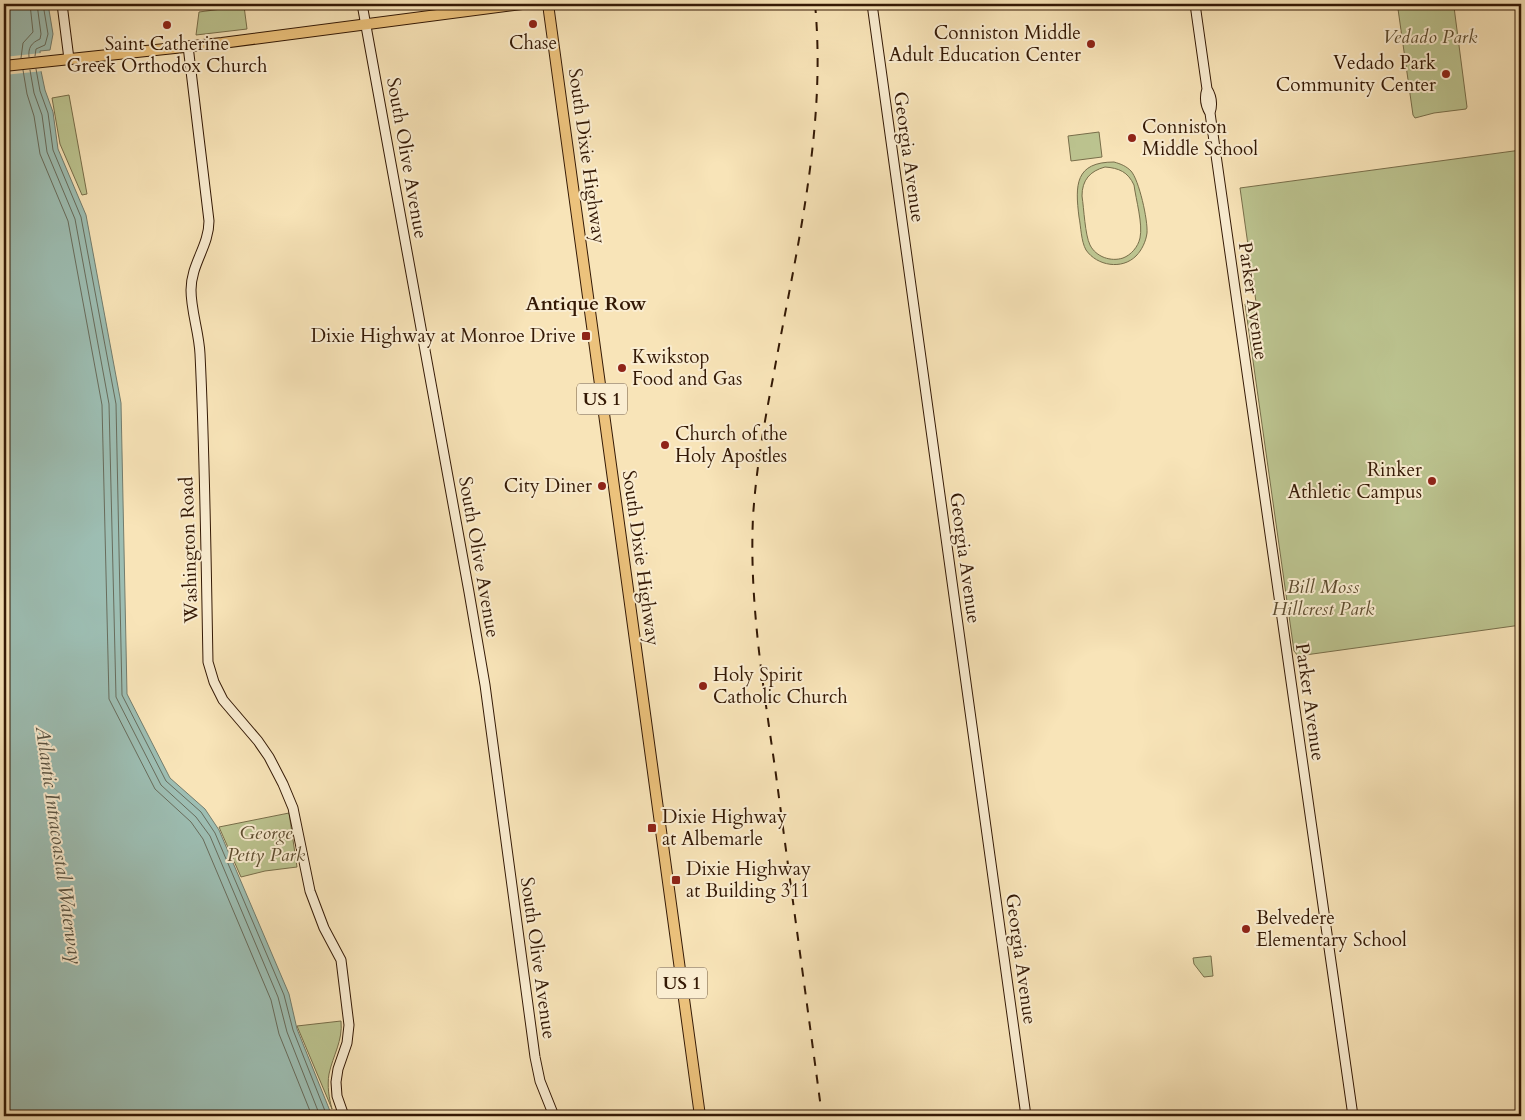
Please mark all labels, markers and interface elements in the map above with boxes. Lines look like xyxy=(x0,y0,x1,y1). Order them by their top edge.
marker: Chase xyxy=(527,18,539,30)
marker: Saint Catherine Greek Orthodox Church xyxy=(161,19,173,31)
place label: Conniston Middle Adult Education Center xyxy=(889,20,1081,68)
park label: Vedado Park xyxy=(1383,24,1478,50)
place label: Chase xyxy=(509,30,557,56)
place label: Saint Catherine Greek Orthodox Church xyxy=(67,31,268,79)
marker: Conniston Middle Adult Education Center xyxy=(1085,38,1097,50)
place label: Vedado Park Community Center xyxy=(1276,50,1437,98)
street label: South Dixie Highway xyxy=(562,67,612,245)
marker: Vedado Park Community Center xyxy=(1440,68,1452,80)
street label: South Olive Avenue xyxy=(380,75,434,241)
street label: Georgia Avenue xyxy=(887,90,931,224)
place label: Conniston Middle School xyxy=(1142,114,1258,162)
marker: Conniston Middle School xyxy=(1126,132,1138,144)
street label: Parker Avenue xyxy=(1232,240,1274,362)
district label: Antique Row xyxy=(525,290,647,317)
place label: Dixie Highway at Monroe Drive xyxy=(311,323,576,349)
marker: Dixie Highway at Monroe Drive xyxy=(580,330,592,342)
place label: Kwikstop Food and Gas xyxy=(632,344,742,392)
marker: Kwikstop Food and Gas xyxy=(616,362,628,374)
road number: US 1 xyxy=(577,384,627,414)
place label: Church of the Holy Apostles xyxy=(675,421,788,469)
marker: Church of the Holy Apostles xyxy=(659,439,671,451)
place label: Rinker Athletic Campus xyxy=(1288,457,1422,505)
street label: South Dixie Highway xyxy=(616,469,666,647)
place label: City Diner xyxy=(504,473,592,499)
street label: South Olive Avenue xyxy=(452,474,506,640)
marker: Rinker Athletic Campus xyxy=(1426,475,1438,487)
street label: Washington Road xyxy=(173,476,205,625)
marker: City Diner xyxy=(596,480,608,492)
street label: Georgia Avenue xyxy=(943,491,987,625)
park label: Bill Moss Hillcrest Park xyxy=(1272,574,1375,622)
street label: Parker Avenue xyxy=(1289,641,1331,763)
place label: Holy Spirit Catholic Church xyxy=(713,662,848,710)
marker: Holy Spirit Catholic Church xyxy=(697,680,709,692)
water label: Atlantic Intracoastal Waterway xyxy=(29,723,89,966)
place label: Dixie Highway at Albemarle xyxy=(662,804,787,852)
park label: George Petty Park xyxy=(227,820,306,868)
marker: Dixie Highway at Albemarle xyxy=(646,822,658,834)
place label: Dixie Highway at Building 311 xyxy=(686,856,811,904)
marker: Dixie Highway at Building 311 xyxy=(670,874,682,886)
street label: South Olive Avenue xyxy=(514,875,562,1041)
street label: Georgia Avenue xyxy=(999,892,1043,1026)
place label: Belvedere Elementary School xyxy=(1256,905,1407,953)
marker: Belvedere Elementary School xyxy=(1240,923,1252,935)
road number: US 1 xyxy=(657,968,707,998)

